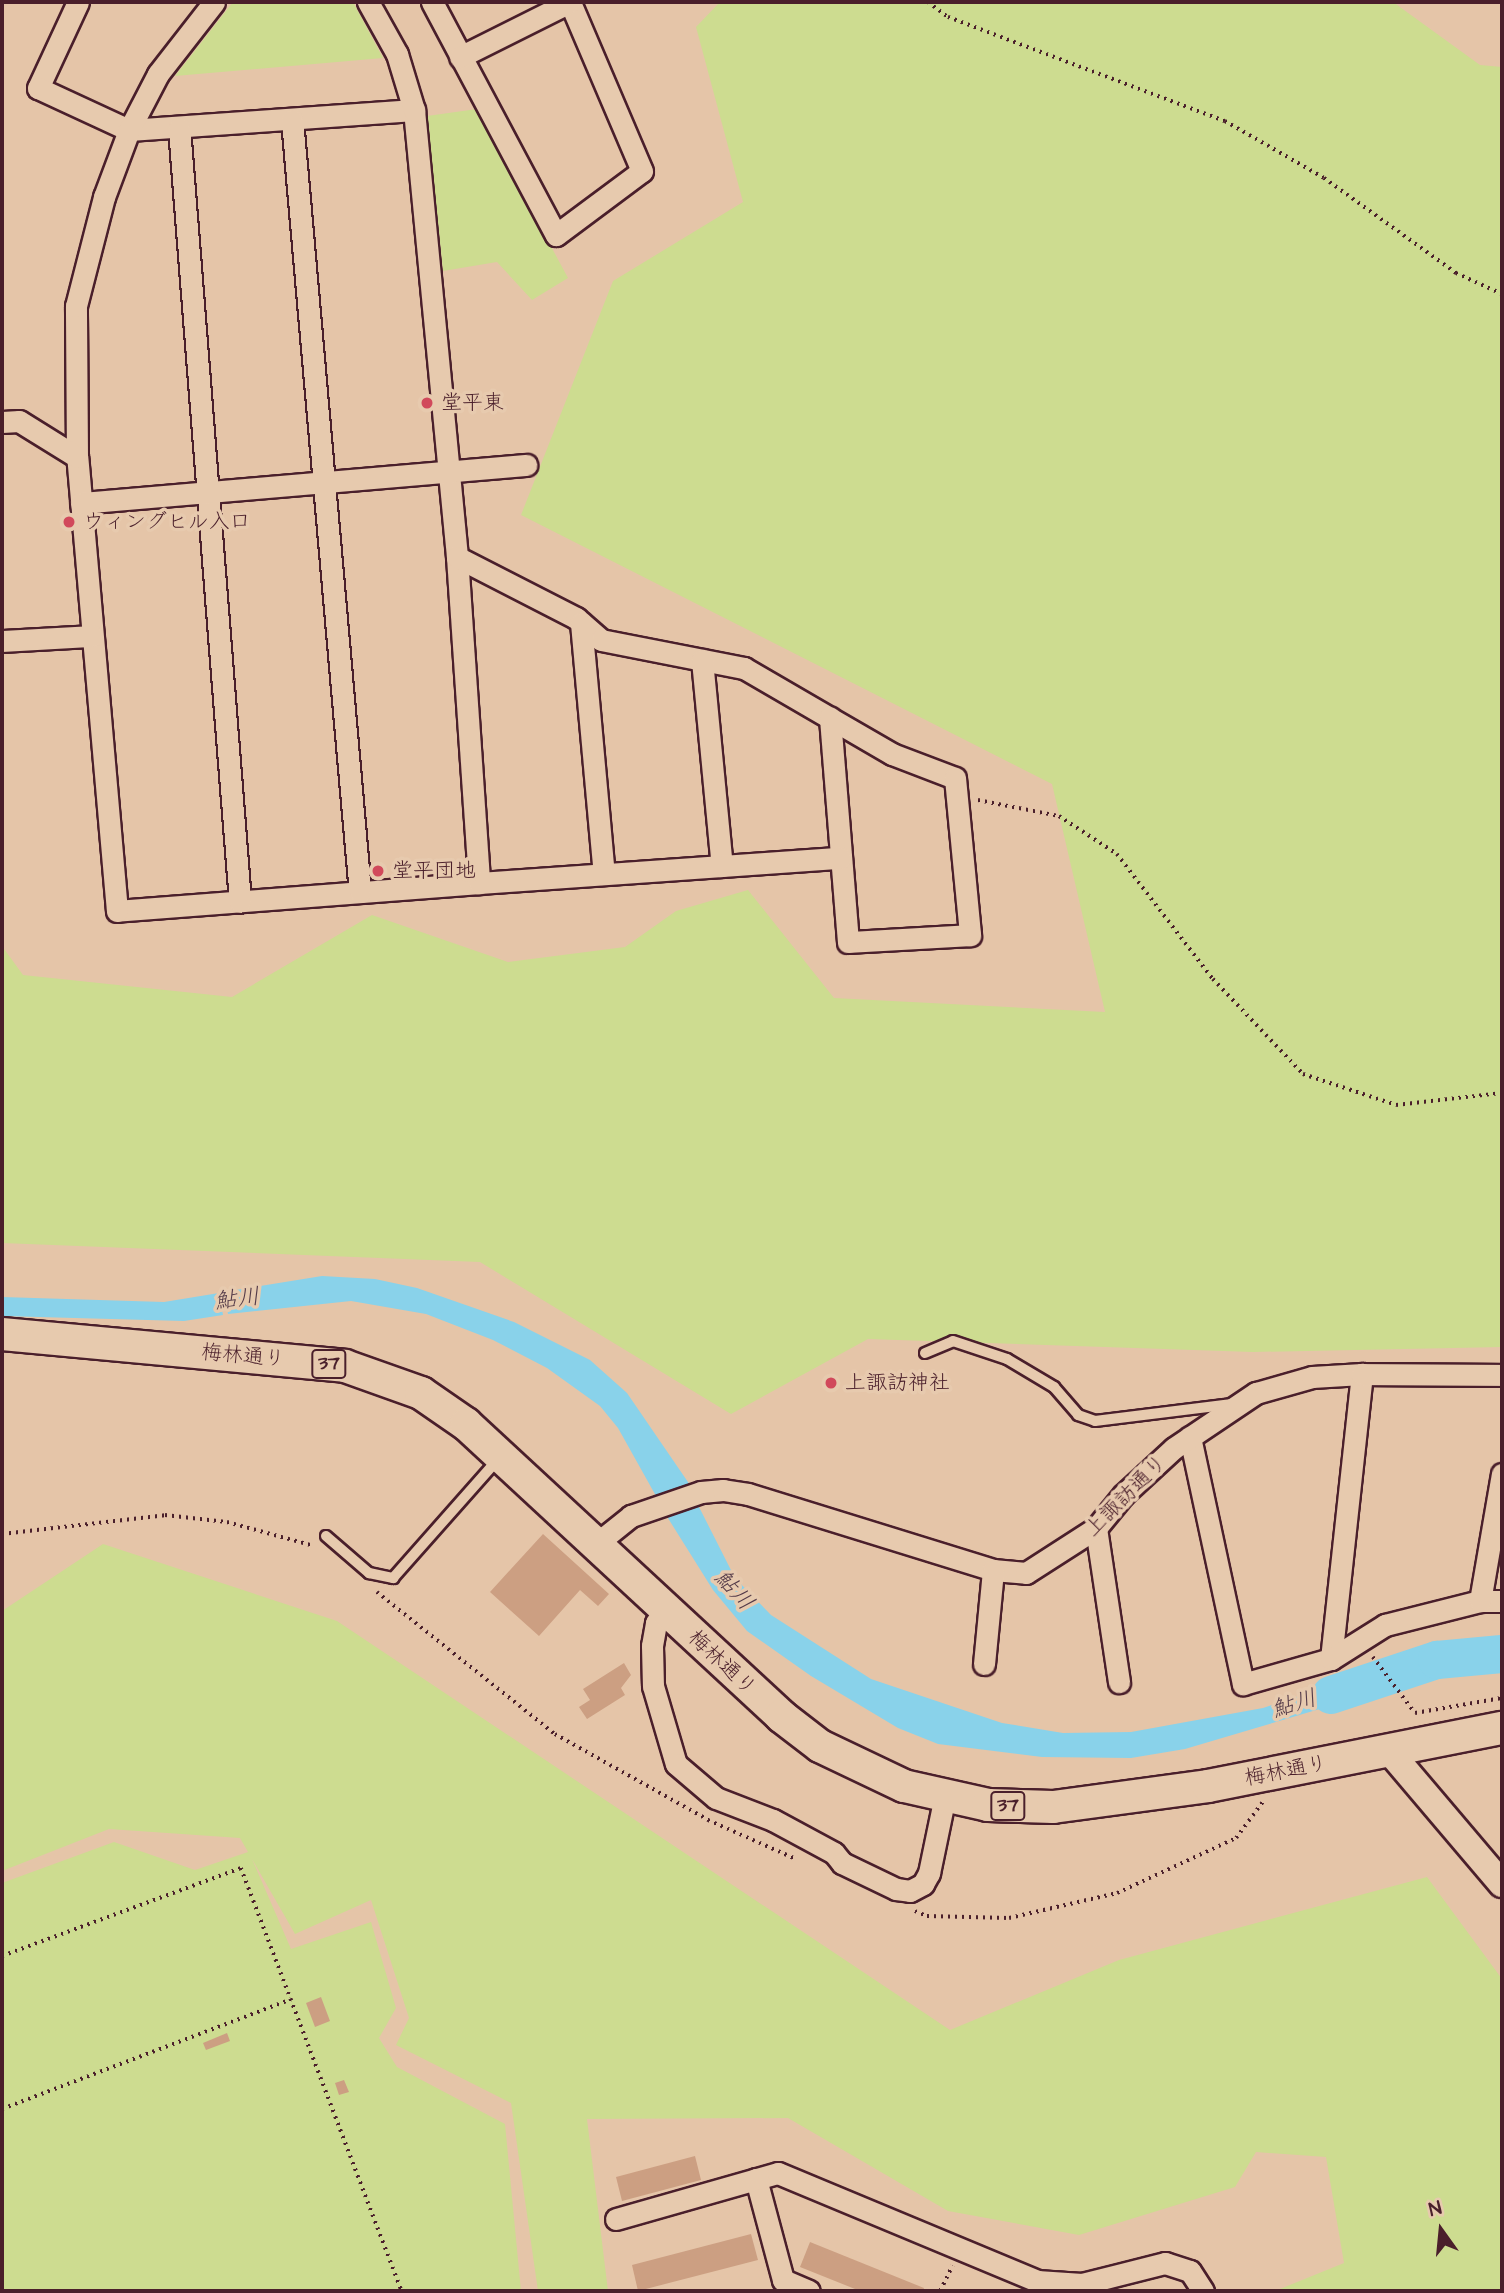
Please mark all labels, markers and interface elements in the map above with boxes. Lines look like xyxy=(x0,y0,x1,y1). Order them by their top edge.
place label: 堂平東 xyxy=(441,390,504,416)
marker: 堂平東 xyxy=(419,395,435,411)
place label: ウィングヒル入口 xyxy=(83,509,251,535)
marker: ウィングヒル入口 xyxy=(61,514,77,530)
place label: 堂平団地 xyxy=(392,858,476,884)
marker: 堂平団地 xyxy=(370,863,386,879)
water label: 鮎川 xyxy=(212,1282,262,1316)
street label: 梅林通り xyxy=(200,1340,286,1372)
road number: 37 xyxy=(310,1348,348,1380)
place label: 上諏訪神社 xyxy=(845,1370,950,1396)
marker: 上諏訪神社 xyxy=(823,1375,839,1391)
street label: 上諏訪通り xyxy=(1080,1450,1172,1542)
water label: 鮎川 xyxy=(708,1564,760,1616)
street label: 梅林通り xyxy=(683,1625,761,1701)
water label: 鮎川 xyxy=(1268,1684,1320,1724)
street label: 梅林通り xyxy=(1242,1751,1330,1791)
road number: 37 xyxy=(989,1790,1027,1822)
north arrow xyxy=(1406,2195,1476,2265)
text: N xyxy=(1426,2195,1445,2224)

